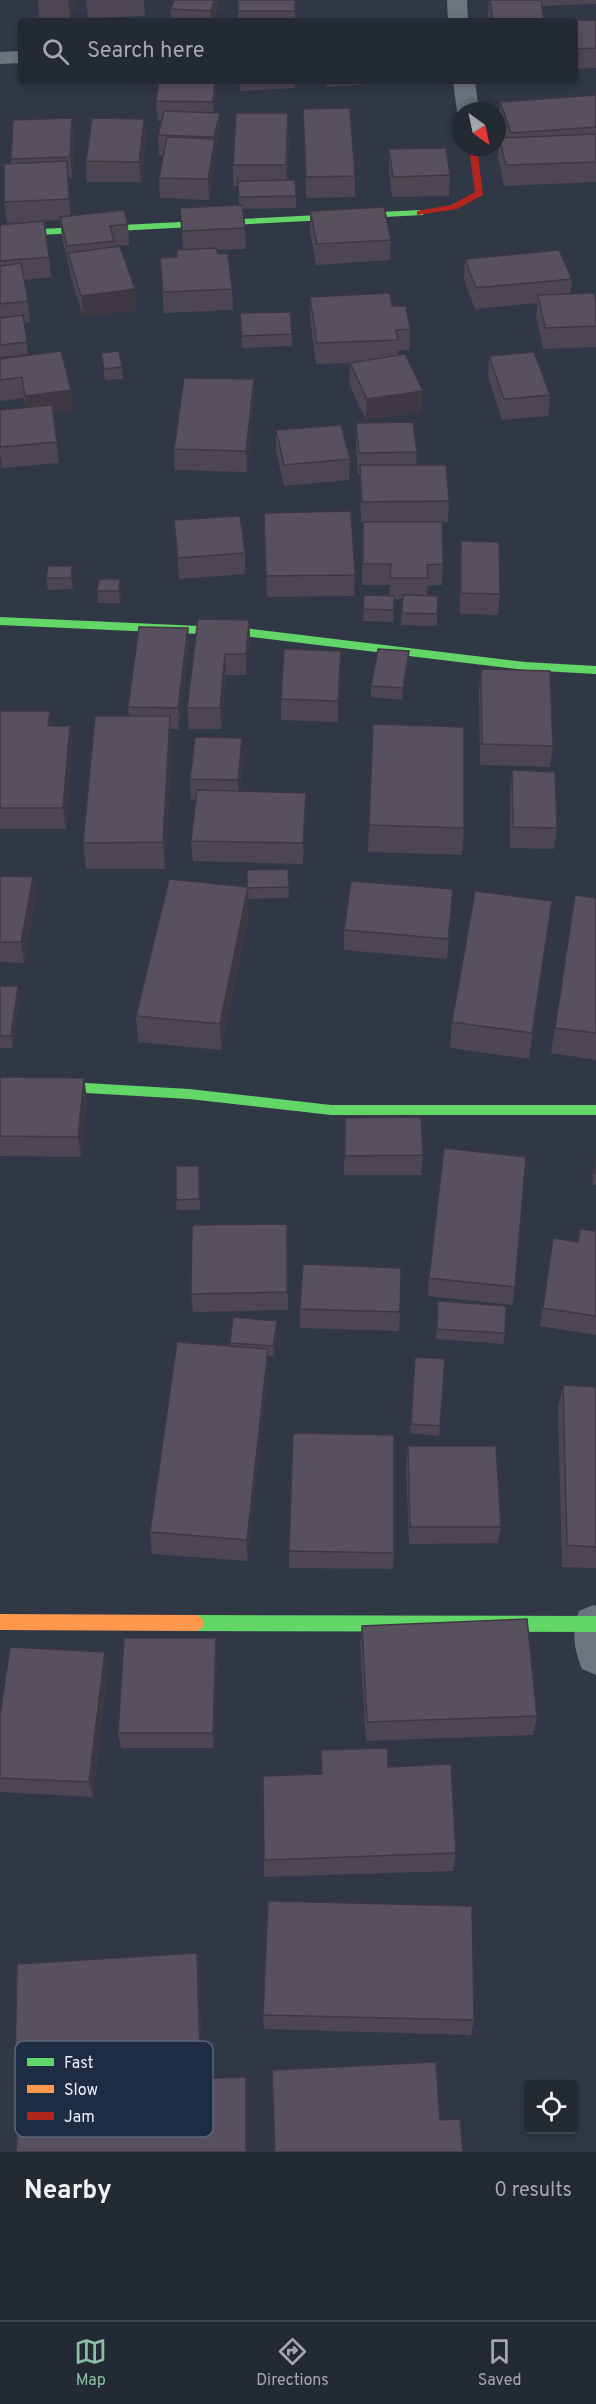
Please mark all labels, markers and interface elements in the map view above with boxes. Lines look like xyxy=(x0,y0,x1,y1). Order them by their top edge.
search box xyxy=(18,18,578,84)
icon: search xyxy=(39,35,72,68)
text: Search here xyxy=(87,38,205,65)
north arrow xyxy=(452,102,506,156)
legend xyxy=(15,2041,213,2137)
text: Fast xyxy=(64,2054,94,2074)
map controls xyxy=(524,2080,578,2134)
button: locate xyxy=(524,2080,578,2134)
text: Slow xyxy=(64,2081,98,2101)
text: Jam xyxy=(64,2108,95,2128)
text: Nearby xyxy=(24,2175,112,2208)
text: 0 results xyxy=(494,2178,572,2204)
tab: Map xyxy=(74,2335,107,2391)
tab: Directions xyxy=(256,2335,329,2391)
tab: Saved xyxy=(478,2335,522,2391)

